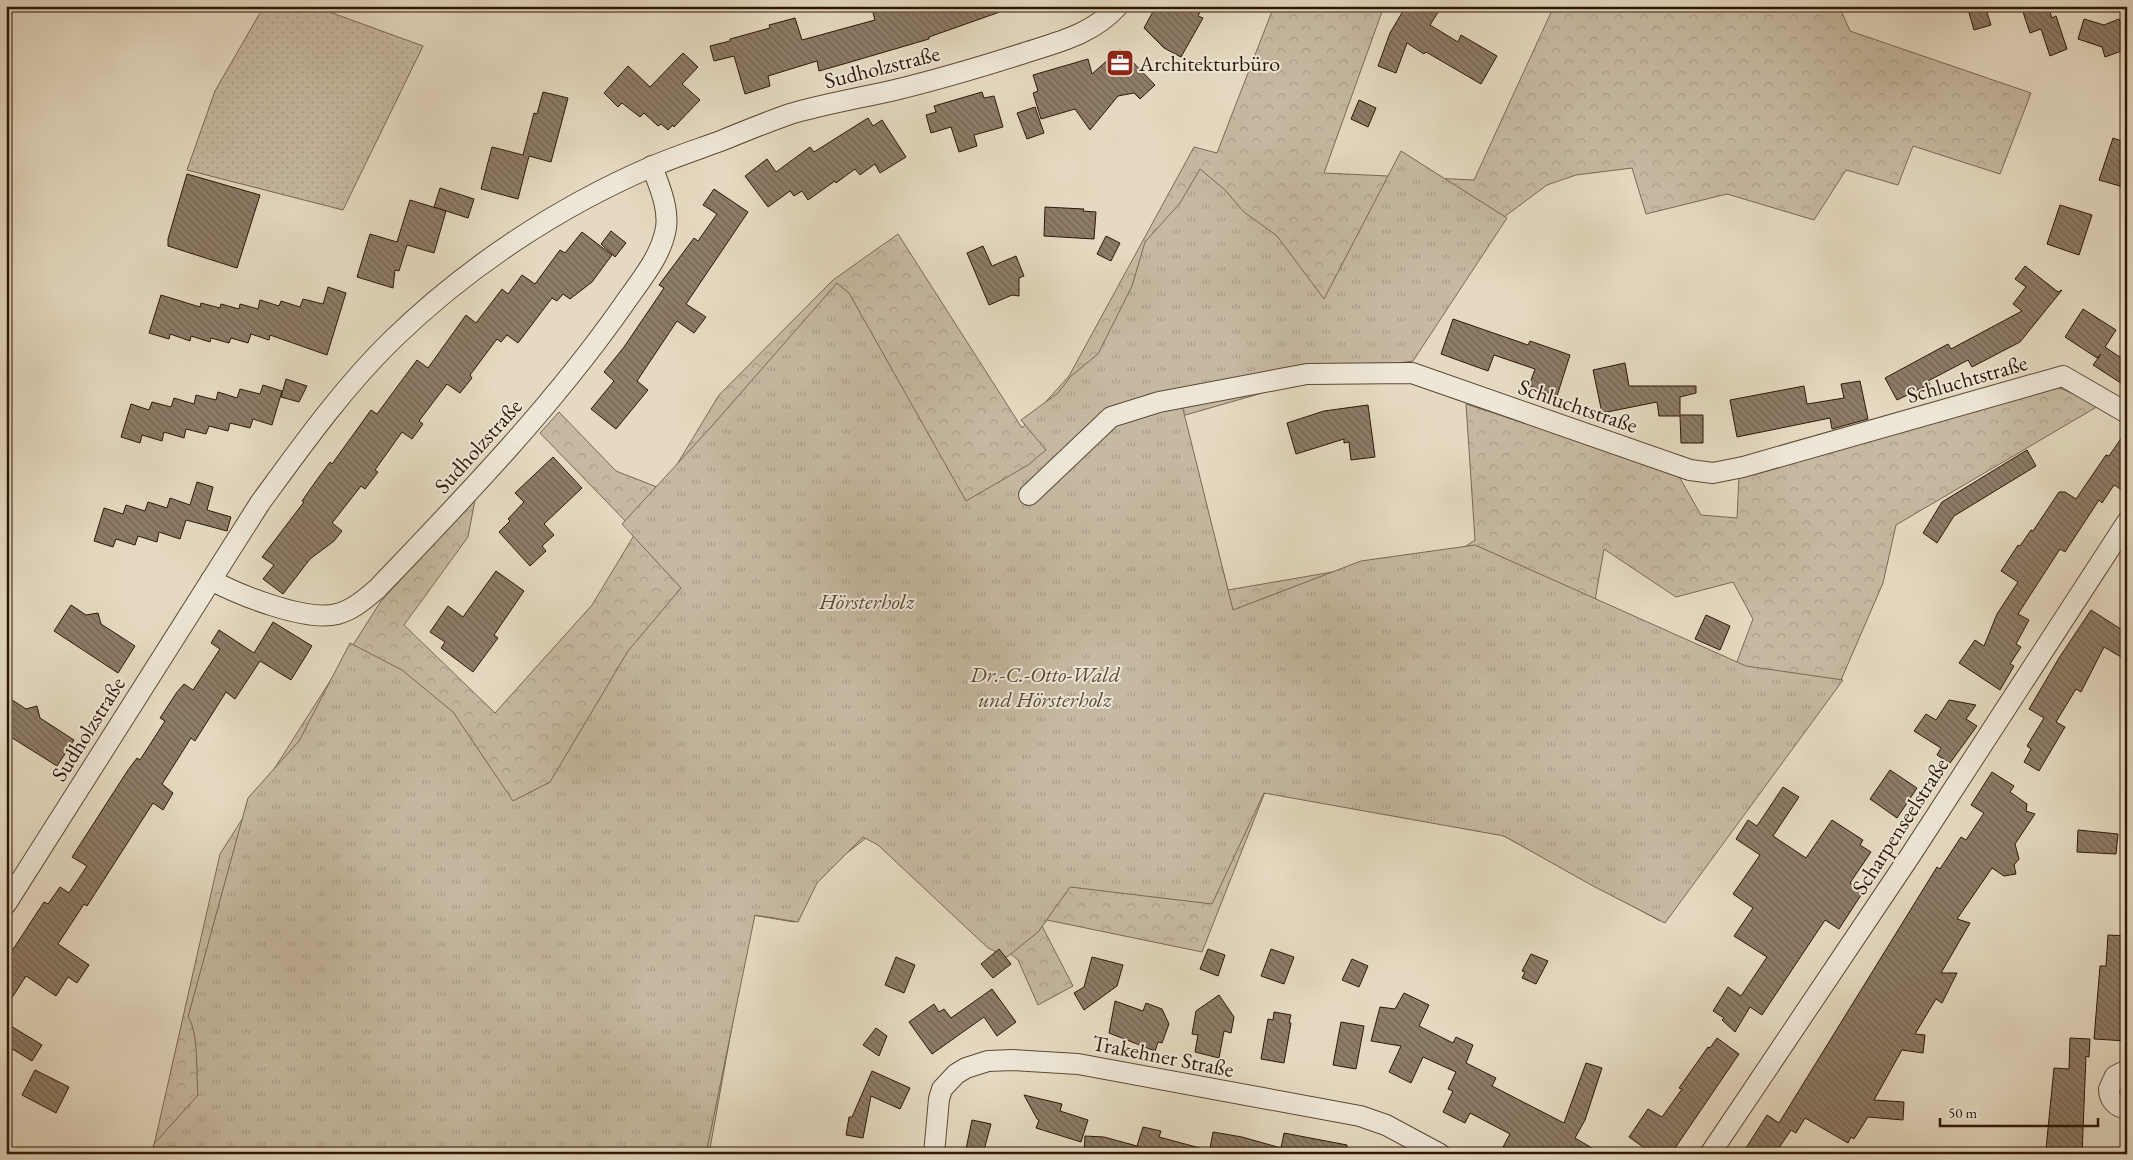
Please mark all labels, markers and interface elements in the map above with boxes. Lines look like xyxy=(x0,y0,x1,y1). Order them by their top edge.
street label: Sudholzstraße xyxy=(821,39,943,95)
office icon: Architekturbüro xyxy=(1105,48,1135,78)
place label: Architekturbüro xyxy=(1138,49,1280,78)
street label: Schluchtstraße xyxy=(1903,348,2031,410)
street label: Schluchtstraße xyxy=(1514,372,1642,440)
street label: Sudholzstraße xyxy=(428,392,529,500)
park label: Hörsterholz xyxy=(818,587,915,616)
park label: Dr.-C.-Otto-Wald und Hörsterholz xyxy=(969,660,1121,714)
street label: Sudholzstraße xyxy=(44,671,132,787)
street label: Scharpenseelstraße xyxy=(1845,752,1955,900)
street label: Trakehner Straße xyxy=(1090,1028,1237,1084)
scale bar xyxy=(1940,1095,2098,1127)
text: 50 m xyxy=(1948,1103,1977,1122)

